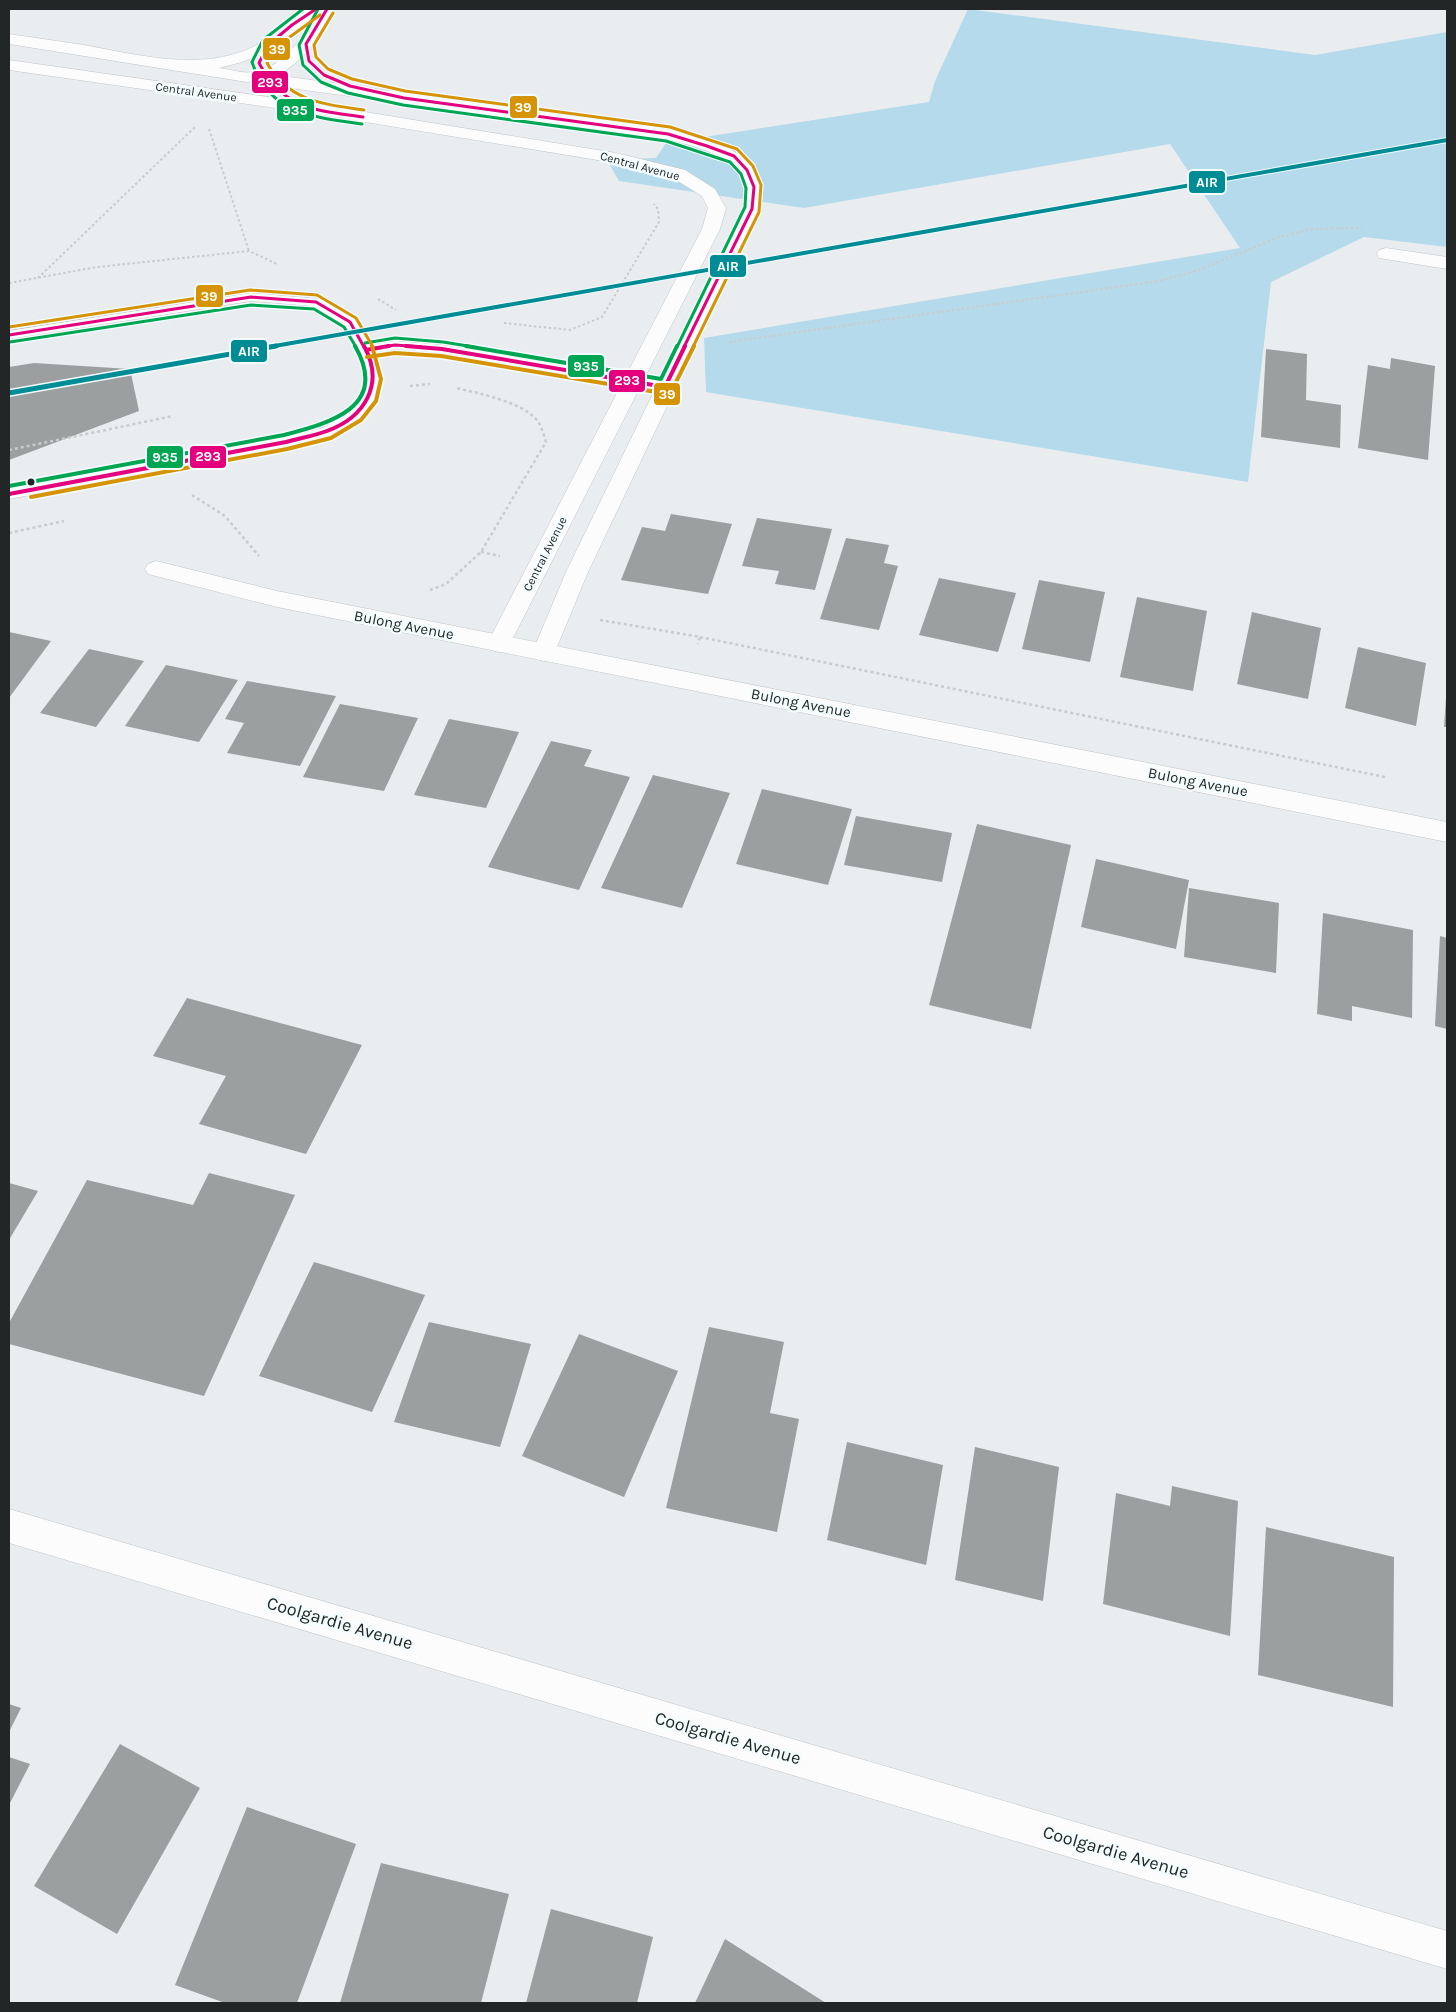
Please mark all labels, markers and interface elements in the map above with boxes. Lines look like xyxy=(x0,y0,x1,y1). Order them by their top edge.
line badge: 39 xyxy=(262,37,291,61)
text: 39 xyxy=(268,41,286,58)
line badge: 293 xyxy=(251,70,289,94)
text: 293 xyxy=(257,74,283,91)
street label: Central Avenue xyxy=(154,79,238,105)
line badge: 39 xyxy=(509,95,538,119)
line badge: 935 xyxy=(276,98,315,122)
text: 39 xyxy=(514,99,532,116)
text: 935 xyxy=(282,102,308,119)
street label: Central Avenue xyxy=(599,149,681,183)
line badge: AIR xyxy=(1188,170,1226,194)
text: AIR xyxy=(1196,174,1218,191)
line badge: AIR xyxy=(709,254,747,278)
text: AIR xyxy=(717,258,739,275)
line badge: 39 xyxy=(195,284,224,308)
text: 39 xyxy=(200,288,218,305)
line badge: AIR xyxy=(230,339,268,363)
text: AIR xyxy=(238,343,260,360)
line badge: 935 xyxy=(567,354,605,378)
text: 935 xyxy=(573,358,599,375)
line badge: 293 xyxy=(608,369,646,393)
text: 293 xyxy=(614,372,640,389)
line badge: 39 xyxy=(653,382,681,406)
text: 39 xyxy=(658,386,676,403)
line badge: 935 xyxy=(146,445,184,469)
line badge: 293 xyxy=(189,445,227,469)
text: 293 xyxy=(195,448,221,465)
text: 935 xyxy=(152,449,178,466)
unlabelled marker xyxy=(26,477,36,487)
street label: Central Avenue xyxy=(520,514,570,594)
street label: Bulong Avenue xyxy=(353,607,455,643)
street label: Bulong Avenue xyxy=(750,685,852,721)
street label: Bulong Avenue xyxy=(1147,764,1249,800)
street label: Coolgardie Avenue xyxy=(264,1592,416,1654)
street label: Coolgardie Avenue xyxy=(652,1707,804,1769)
street label: Coolgardie Avenue xyxy=(1040,1821,1192,1883)

